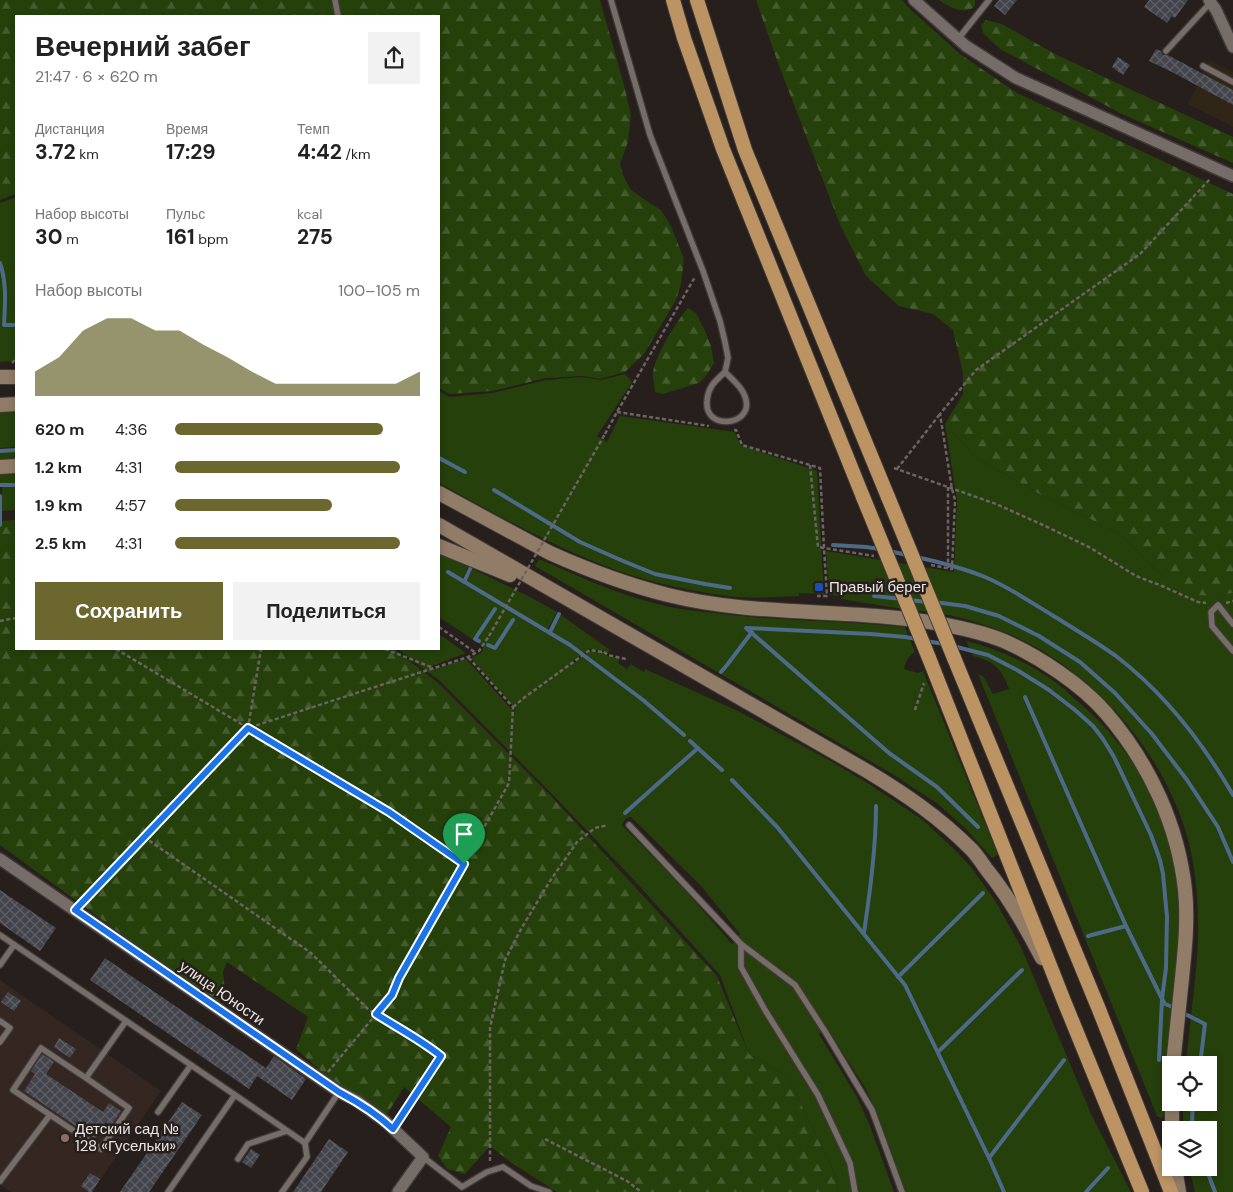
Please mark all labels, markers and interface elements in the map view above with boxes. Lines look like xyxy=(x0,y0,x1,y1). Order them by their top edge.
text: Вечерний забег xyxy=(35,28,251,65)
button: share xyxy=(368,32,420,84)
text: 21:47 · 6 × 620 m xyxy=(35,66,158,87)
text: Дистанция xyxy=(35,120,105,138)
text: Время xyxy=(166,120,208,138)
text: Темп xyxy=(297,120,330,138)
text: 3.72 xyxy=(35,138,76,166)
text: 17:29 xyxy=(166,138,216,166)
text: 4:42 xyxy=(297,138,342,166)
text: km xyxy=(76,145,99,163)
text: /km xyxy=(342,145,371,163)
text: Набор высоты xyxy=(35,205,129,223)
text: Пульс xyxy=(166,205,205,223)
text: kcal xyxy=(297,205,322,223)
text: 30 xyxy=(35,223,62,251)
text: 161 xyxy=(166,223,195,251)
text: 275 xyxy=(297,223,333,251)
text: m xyxy=(62,230,79,248)
text: bpm xyxy=(195,230,228,248)
text: Набор высоты xyxy=(35,280,142,301)
text: 100–105 m xyxy=(338,280,420,301)
text: 620 m xyxy=(35,419,84,440)
text: 4:36 xyxy=(115,419,147,440)
text: 1.2 km xyxy=(35,457,82,478)
text: 4:31 xyxy=(115,457,142,478)
text: 1.9 km xyxy=(35,495,83,516)
text: 4:57 xyxy=(115,495,146,516)
text: 2.5 km xyxy=(35,533,86,554)
text: 4:31 xyxy=(115,533,142,554)
place label: Правый берег xyxy=(829,577,927,597)
marker: Правый берег xyxy=(813,581,825,593)
button: Сохранить xyxy=(35,582,223,640)
button: Поделиться xyxy=(233,582,420,640)
pin xyxy=(443,813,485,864)
icon: arrive xyxy=(450,820,478,848)
street label: улица Юности xyxy=(175,956,269,1030)
map controls xyxy=(1162,1056,1217,1176)
button: locate xyxy=(1162,1056,1217,1111)
place label: Детский сад № 128 «Гусельки» xyxy=(75,1119,179,1156)
button: layers xyxy=(1162,1121,1217,1176)
marker: Детский сад № 128 «Гусельки» xyxy=(59,1132,71,1144)

